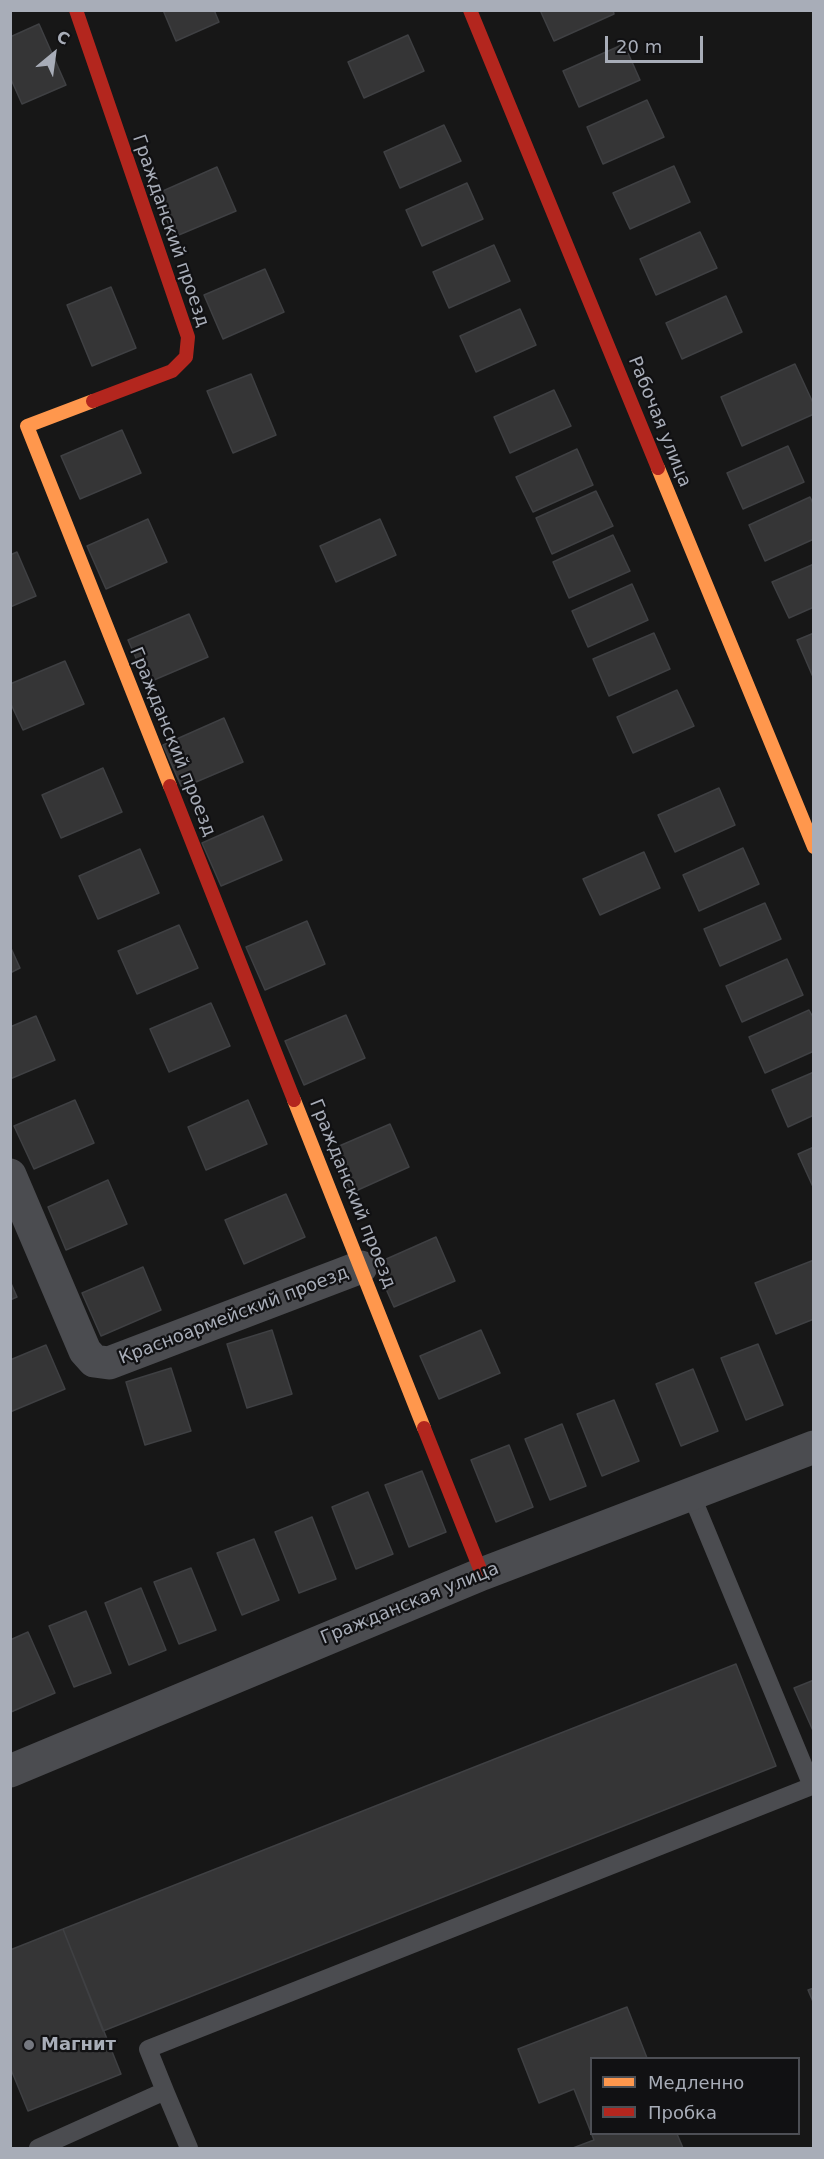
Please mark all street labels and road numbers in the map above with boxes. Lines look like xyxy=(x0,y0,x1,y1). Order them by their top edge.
street label: Гражданский проезд xyxy=(127,132,213,330)
street label: Рабочая улица xyxy=(623,353,695,491)
street label: Гражданский проезд xyxy=(124,644,220,840)
street label: Гражданский проезд xyxy=(304,1096,400,1292)
street label: Красноармейский проезд xyxy=(116,1262,352,1370)
street label: Гражданская улица xyxy=(318,1558,502,1650)

